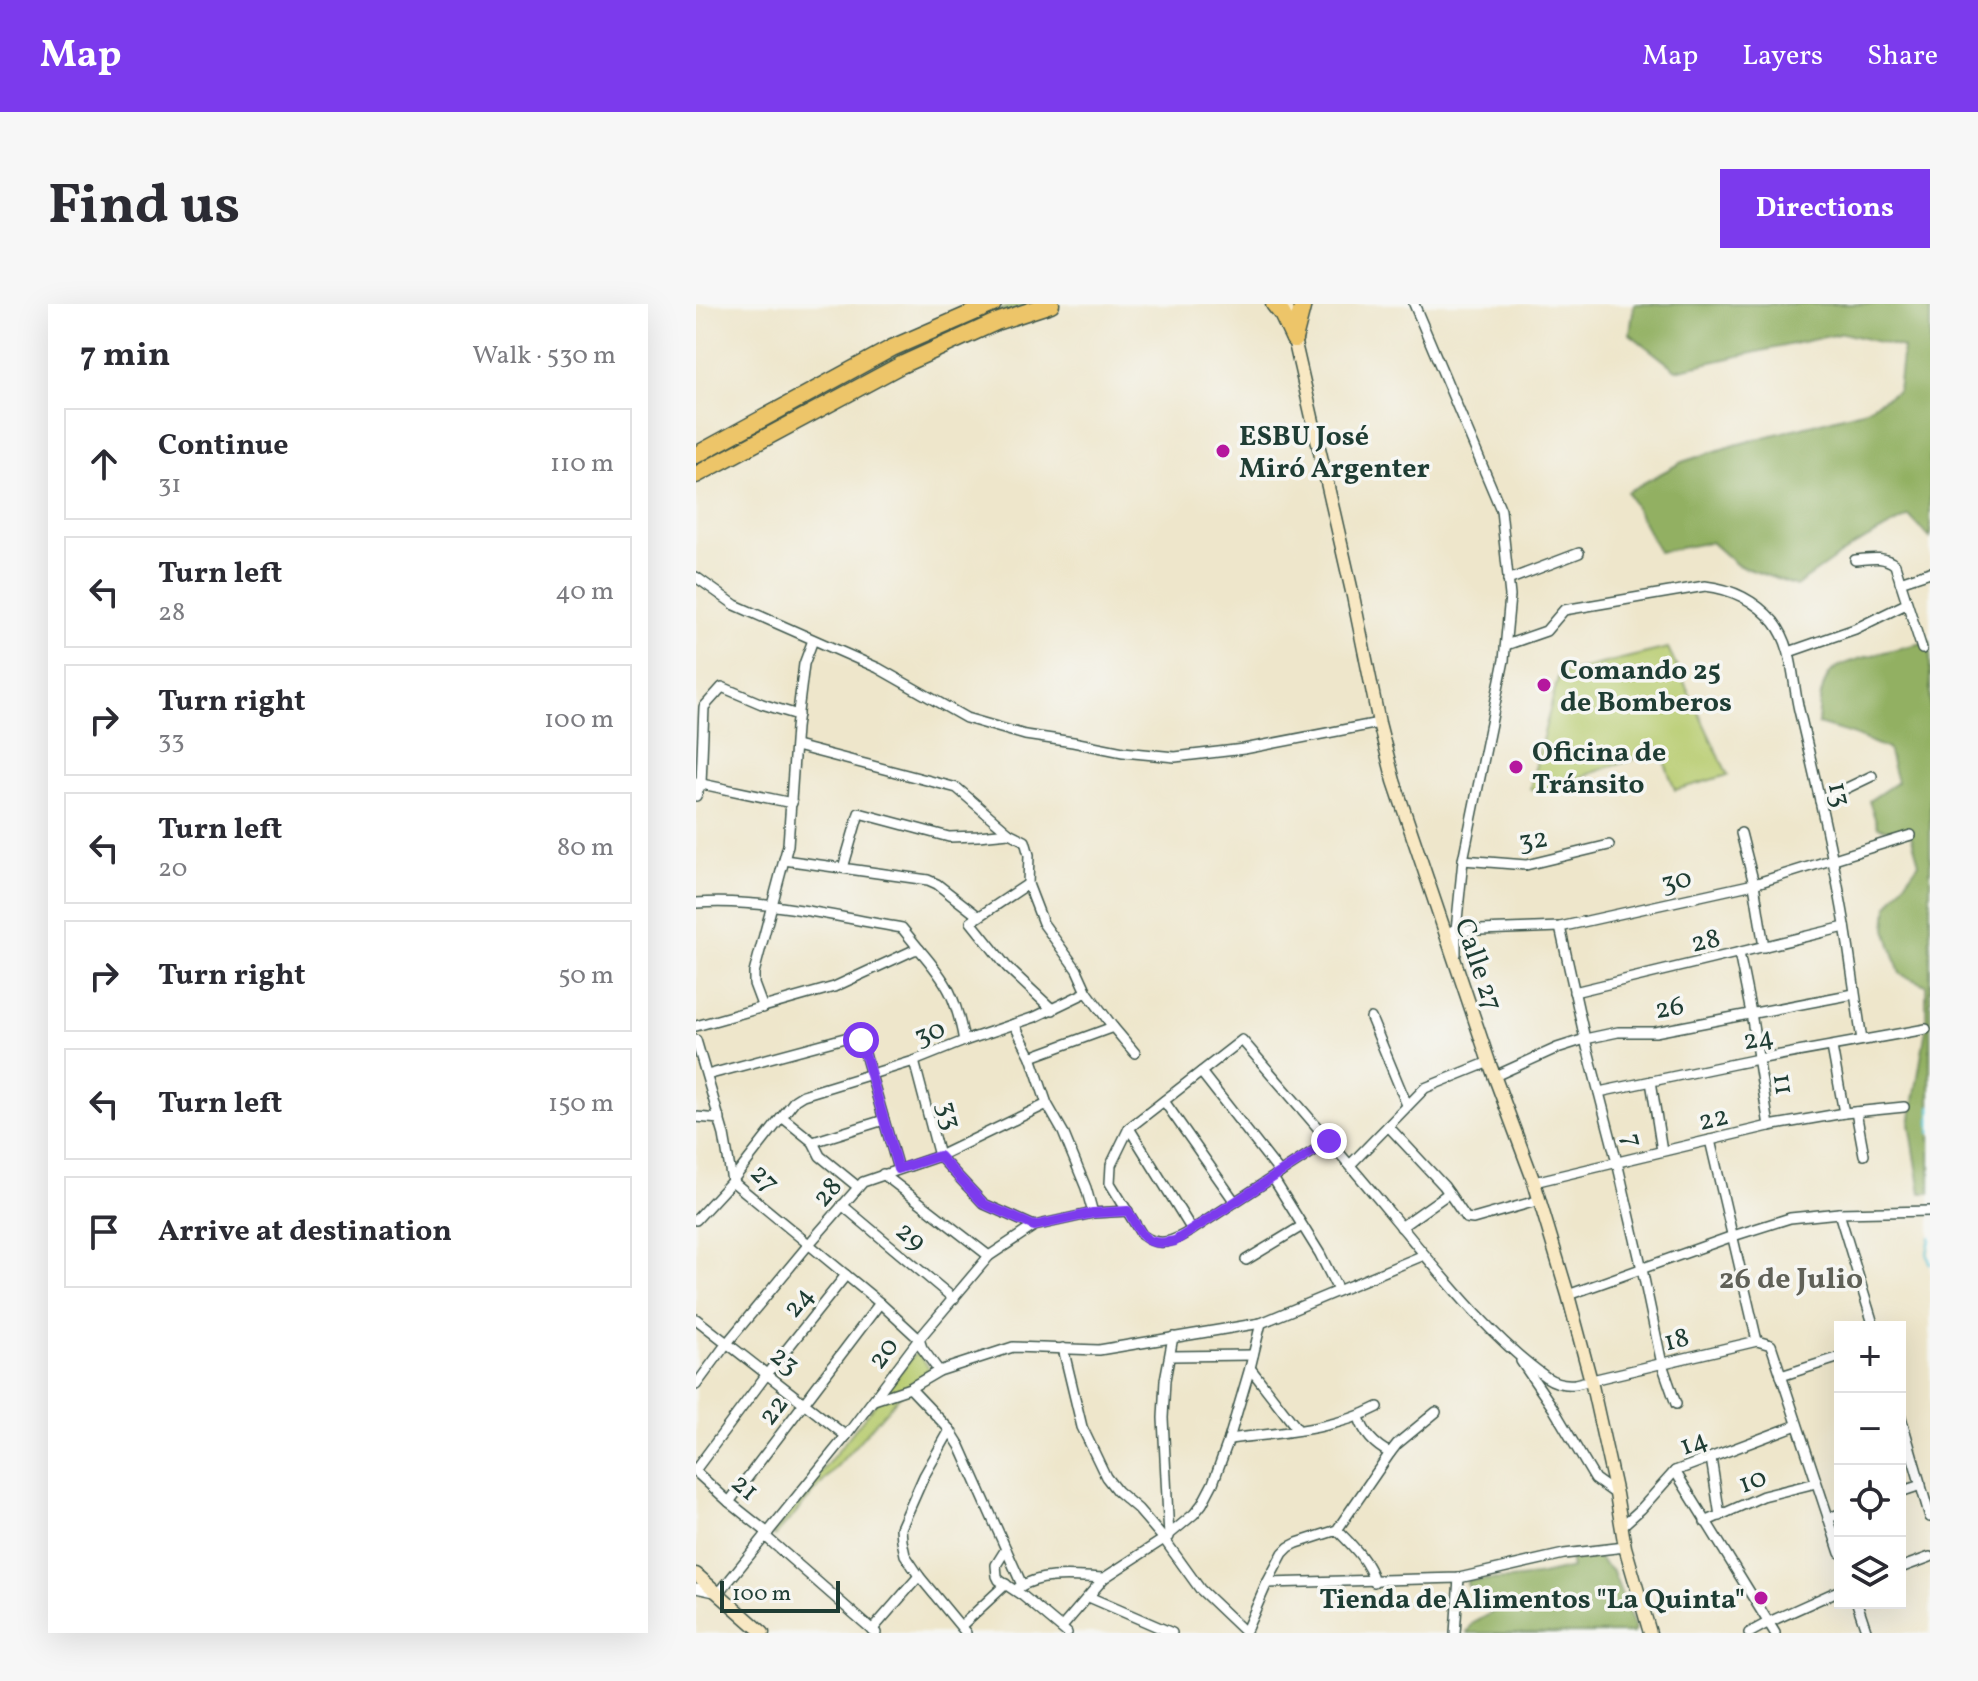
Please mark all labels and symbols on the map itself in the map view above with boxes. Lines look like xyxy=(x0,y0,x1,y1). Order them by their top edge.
place label: ESBU José Miró Argenter xyxy=(1239,418,1430,489)
marker: ESBU José Miró Argenter xyxy=(1214,442,1232,460)
place label: Comando 25 de Bomberos xyxy=(1560,652,1732,723)
marker: Comando 25 de Bomberos xyxy=(1535,676,1553,694)
place label: Oficina de Tránsito xyxy=(1532,734,1666,805)
marker: Oficina de Tránsito xyxy=(1507,758,1525,776)
street label: 13 xyxy=(1817,778,1860,811)
street label: 32 xyxy=(1516,819,1551,862)
street label: 30 xyxy=(1657,859,1696,904)
street label: Calle 27 xyxy=(1444,913,1512,1016)
street label: 28 xyxy=(1687,919,1724,964)
street label: 26 xyxy=(1652,987,1687,1030)
street label: 30 xyxy=(909,1010,951,1057)
street label: 24 xyxy=(1740,1018,1777,1061)
route start xyxy=(843,1022,879,1058)
street label: 11 xyxy=(1762,1071,1803,1098)
street label: 33 xyxy=(926,1097,971,1134)
street label: 22 xyxy=(1695,1097,1733,1142)
route end xyxy=(1311,1123,1347,1159)
street label: 7 xyxy=(1611,1129,1652,1152)
street label: 27 xyxy=(741,1155,788,1202)
street label: 28 xyxy=(804,1169,852,1216)
street label: 29 xyxy=(887,1213,934,1261)
district label: 26 de Julio xyxy=(1719,1259,1863,1301)
street label: 24 xyxy=(774,1278,824,1327)
street label: 18 xyxy=(1660,1318,1693,1362)
street label: 20 xyxy=(859,1329,909,1378)
street label: 23 xyxy=(761,1337,808,1385)
street label: 22 xyxy=(749,1387,799,1434)
street label: 14 xyxy=(1674,1420,1714,1466)
street label: 10 xyxy=(1733,1458,1773,1504)
street label: 21 xyxy=(722,1465,767,1511)
scale bar xyxy=(720,1577,840,1613)
place label: Tienda de Alimentos "La Quinta" xyxy=(1319,1581,1745,1620)
marker: Tienda de Alimentos "La Quinta" xyxy=(1752,1589,1770,1607)

